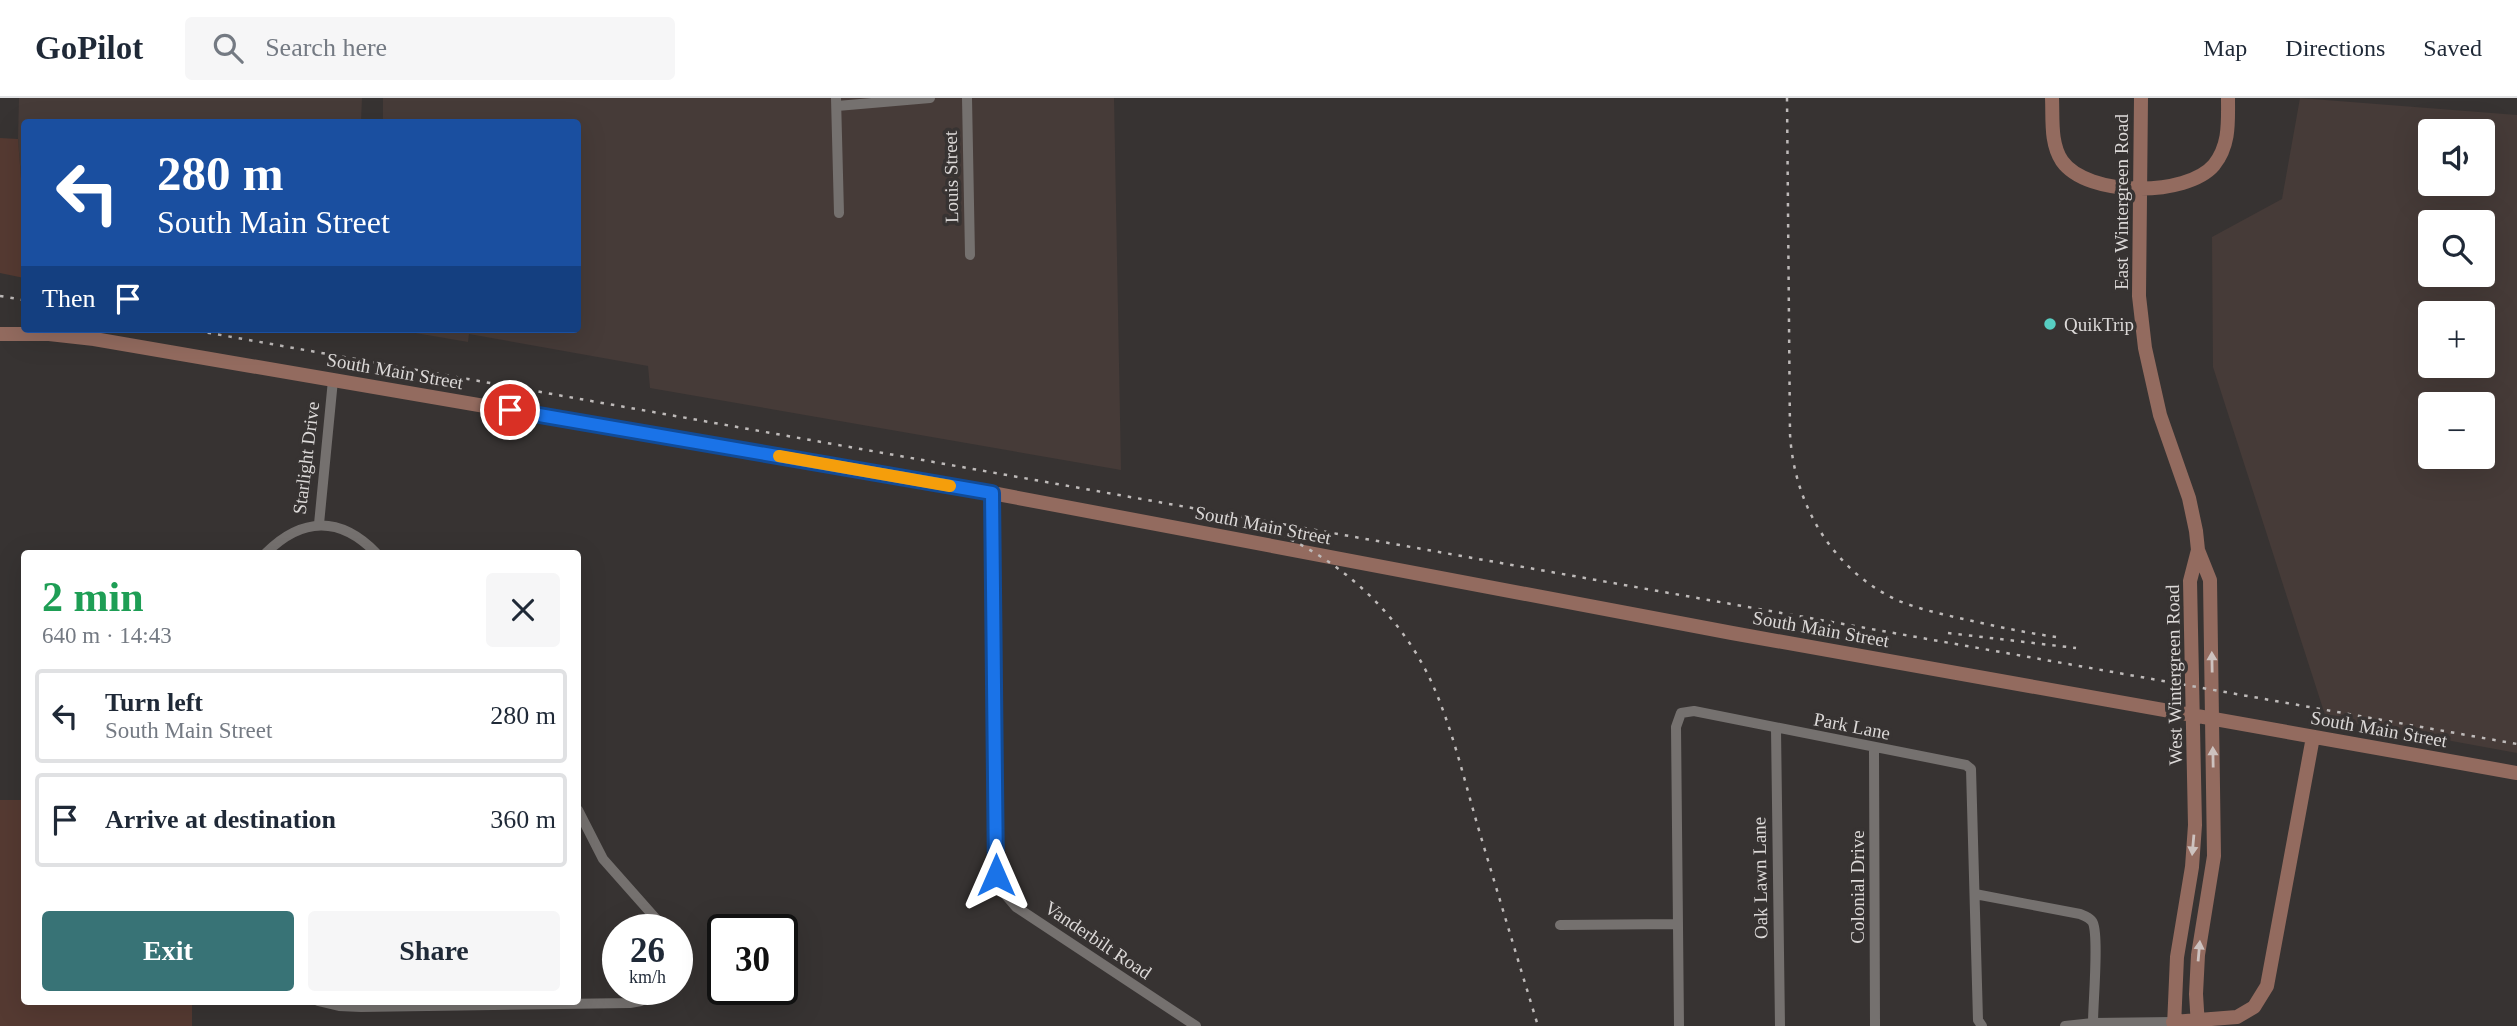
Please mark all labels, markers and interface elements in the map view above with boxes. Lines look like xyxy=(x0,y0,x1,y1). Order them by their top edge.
search box xyxy=(185,17,675,80)
icon: search xyxy=(209,29,247,67)
text: GoPilot xyxy=(35,30,143,66)
text: Search here xyxy=(265,33,387,62)
text: Map xyxy=(2203,35,2247,61)
text: Directions xyxy=(2285,35,2385,61)
text: Saved xyxy=(2423,35,2482,61)
street label: East Wintergreen Road xyxy=(2111,114,2132,290)
map controls xyxy=(2418,119,2495,469)
button: sound xyxy=(2418,119,2495,196)
street label: Louis Street xyxy=(940,130,962,223)
text: 280 m xyxy=(157,146,284,201)
icon: left xyxy=(42,147,133,238)
text: South Main Street xyxy=(157,204,390,240)
button: search xyxy=(2418,210,2495,287)
icon: arrive xyxy=(109,280,147,318)
text: Then xyxy=(42,284,95,313)
button: + xyxy=(2418,301,2495,378)
place label: QuikTrip xyxy=(2064,314,2134,335)
marker: QuikTrip xyxy=(2042,316,2058,332)
street label: South Main Street xyxy=(325,349,466,393)
pin xyxy=(480,380,540,440)
icon: arrive xyxy=(491,391,529,429)
button: − xyxy=(2418,392,2495,469)
street label: Starlight Drive xyxy=(289,400,323,516)
street label: South Main Street xyxy=(1193,502,1334,549)
button: close xyxy=(486,573,560,647)
text: 2 min xyxy=(42,574,144,620)
street label: West Wintergreen Road xyxy=(2162,584,2186,765)
street label: South Main Street xyxy=(1751,607,1892,651)
text: 640 m · 14:43 xyxy=(42,623,172,648)
one-way arrow xyxy=(2206,651,2217,673)
text: Turn left xyxy=(105,688,203,717)
icon: left xyxy=(46,697,84,735)
text: 280 m xyxy=(490,701,556,730)
street label: South Main Street xyxy=(2309,707,2450,751)
street label: Park Lane xyxy=(1812,708,1892,744)
text: South Main Street xyxy=(105,718,272,743)
one-way arrow xyxy=(2207,746,2219,768)
icon: arrive xyxy=(46,801,84,839)
text: Arrive at destination xyxy=(105,805,336,834)
text: 360 m xyxy=(490,805,556,834)
street label: Oak Lawn Lane xyxy=(1748,817,1772,939)
street label: Colonial Drive xyxy=(1847,830,1868,944)
one-way arrow xyxy=(2187,834,2198,856)
position arrow xyxy=(959,838,1033,912)
street label: Vanderbilt Road xyxy=(1041,897,1156,984)
button: Exit xyxy=(42,911,294,991)
button: Share xyxy=(308,911,560,991)
speed limit sign: 30 xyxy=(707,914,798,1005)
text: 26 xyxy=(630,931,665,970)
one-way arrow xyxy=(2194,940,2205,962)
text: km/h xyxy=(629,967,666,987)

